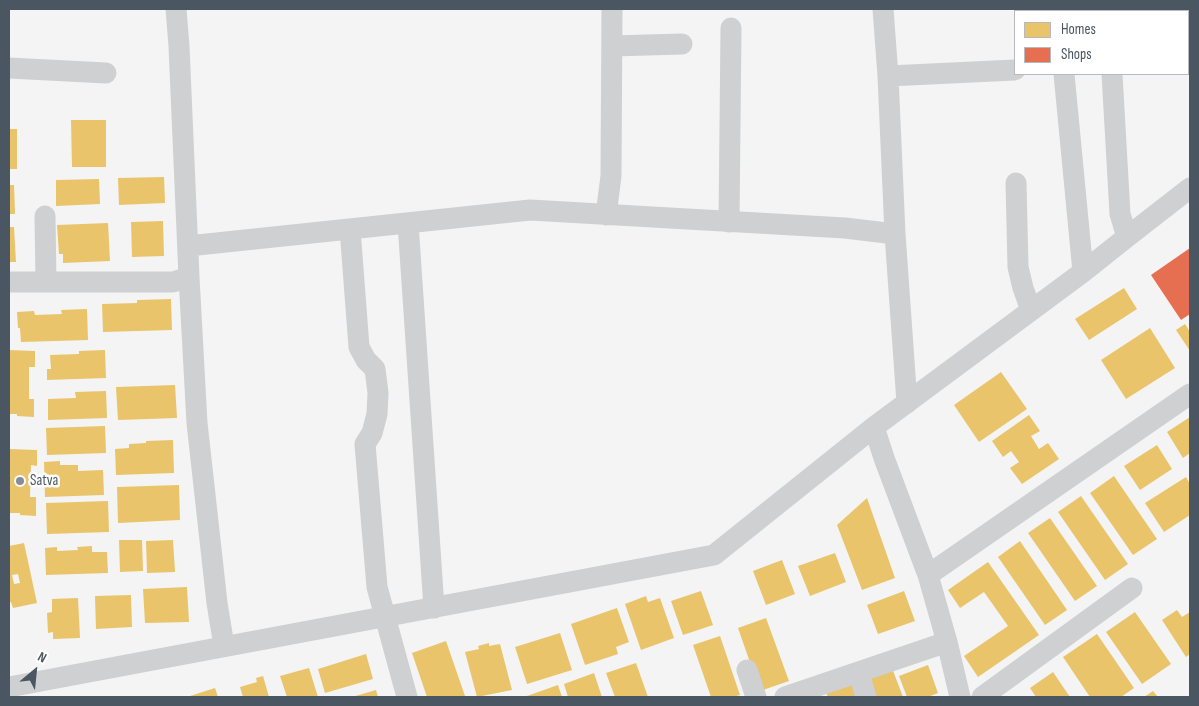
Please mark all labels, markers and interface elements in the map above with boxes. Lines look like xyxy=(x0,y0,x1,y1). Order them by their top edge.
legend xyxy=(1014,10,1189,75)
text: Homes xyxy=(1061,20,1096,39)
text: Shops xyxy=(1061,45,1092,64)
place label: Satva xyxy=(30,472,58,490)
marker: Satva xyxy=(14,475,26,487)
north arrow xyxy=(10,646,60,696)
text: N xyxy=(35,648,50,667)

